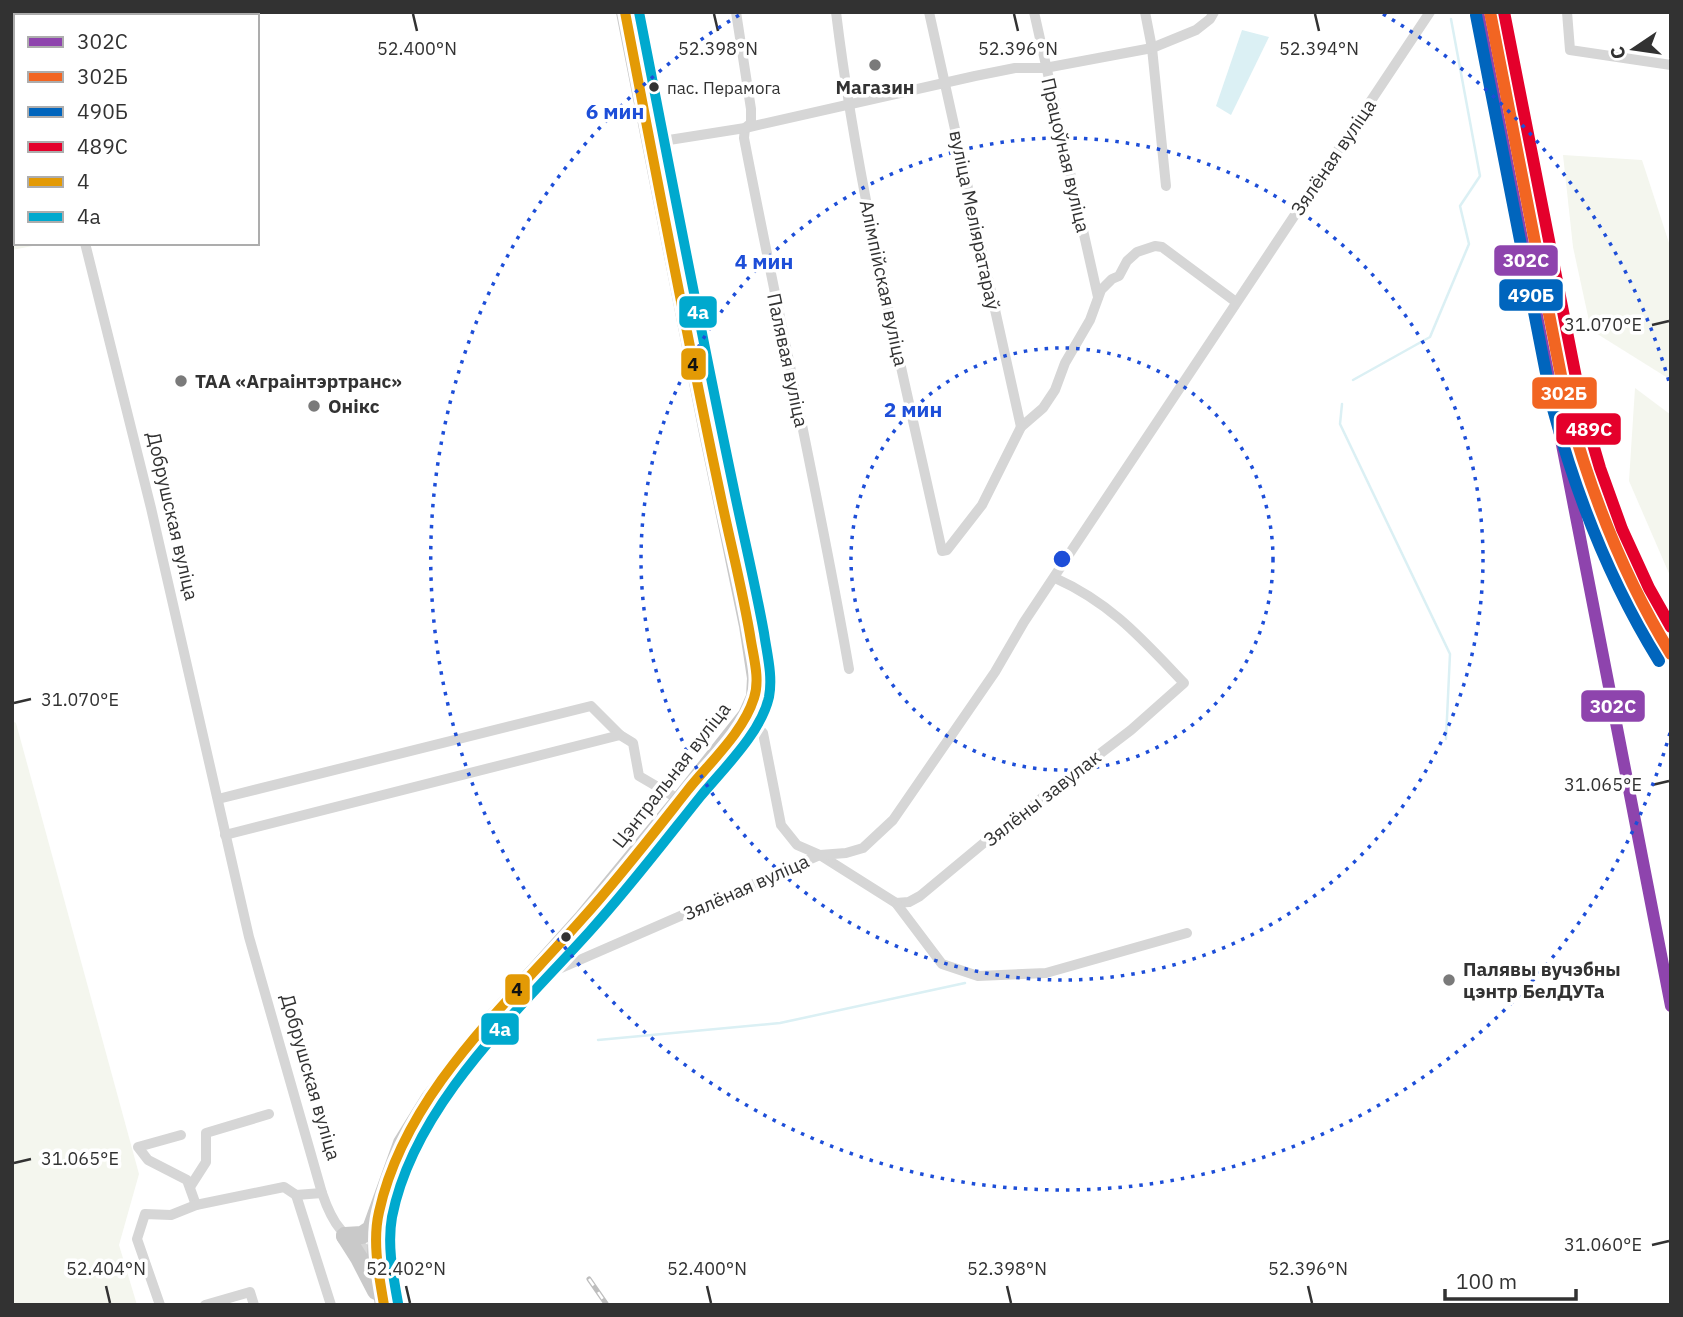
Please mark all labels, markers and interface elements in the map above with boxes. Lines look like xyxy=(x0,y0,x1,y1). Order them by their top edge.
legend xyxy=(14,14,259,245)
north arrow xyxy=(1599,14,1669,84)
text: 302С xyxy=(77,27,128,55)
text: 52.400°N xyxy=(377,37,457,60)
text: 52.398°N xyxy=(678,37,758,60)
text: 52.396°N xyxy=(978,37,1058,60)
text: 52.394°N xyxy=(1279,37,1359,60)
text: С xyxy=(1604,44,1631,62)
marker: Магазин xyxy=(867,57,883,73)
text: 302Б xyxy=(77,62,128,90)
place label: Магазин xyxy=(836,75,914,99)
street label: Працоўная вуліца xyxy=(1036,75,1096,235)
place label: пас. Перамога xyxy=(667,77,781,99)
marker: пас. Перамога xyxy=(647,80,661,94)
street label: Зялёная вуліца xyxy=(1285,94,1381,220)
text: 490Б xyxy=(77,97,128,125)
text: 6 мин xyxy=(586,97,644,125)
street label: вуліца Меліяратараў xyxy=(944,128,1006,312)
text: 489С xyxy=(77,132,128,160)
text: 4 xyxy=(77,167,90,195)
street label: Алімпійская вуліца xyxy=(855,198,913,368)
text: 4а xyxy=(77,202,101,230)
line badge: 302С xyxy=(1493,244,1559,277)
text: 4 мин xyxy=(735,247,793,275)
text: 302С xyxy=(1503,248,1549,272)
line badge: 490Б xyxy=(1498,278,1564,312)
text: 490Б xyxy=(1508,283,1554,307)
street label: Палявая вуліца xyxy=(762,291,814,429)
line badge: 4а xyxy=(678,295,718,329)
text: 4а xyxy=(687,300,709,324)
text: 31.070°E xyxy=(1564,313,1642,336)
line badge: 4 xyxy=(680,347,707,381)
text: 4 xyxy=(687,352,699,376)
place label: ТАА «Аграінтэртранс» xyxy=(195,369,402,393)
marker: ТАА «Аграінтэртранс» xyxy=(173,373,189,389)
line badge: 302Б xyxy=(1531,376,1598,410)
text: 302Б xyxy=(1541,381,1587,405)
place label: Онікс xyxy=(328,394,380,418)
text: 2 мин xyxy=(884,395,942,423)
marker: Онікс xyxy=(306,398,322,414)
line badge: 489С xyxy=(1555,412,1622,446)
text: 489С xyxy=(1566,417,1612,441)
street label: Добрушская вуліца xyxy=(142,430,204,602)
centre of rings xyxy=(1050,547,1074,571)
text: 31.070°E xyxy=(41,688,119,711)
line badge: 302С xyxy=(1580,689,1646,723)
text: 302С xyxy=(1590,694,1636,718)
street label: Цэнтральная вуліца xyxy=(607,697,735,853)
street label: Зялёны завулак xyxy=(978,745,1106,851)
text: 31.065°E xyxy=(1564,773,1642,796)
street label: Зялёная вуліца xyxy=(679,849,813,925)
unlabelled marker xyxy=(559,930,573,944)
place label: Палявы вучэбны цэнтр БелДУТа xyxy=(1463,957,1621,1003)
marker: Палявы вучэбны цэнтр БелДУТа xyxy=(1441,972,1457,988)
line badge: 4 xyxy=(504,973,531,1006)
text: 4 xyxy=(511,977,523,1001)
street label: Добрушская вуліца xyxy=(276,991,346,1163)
line badge: 4а xyxy=(480,1012,520,1046)
text: 4а xyxy=(489,1017,511,1041)
text: 31.065°E xyxy=(41,1147,119,1170)
text: 31.060°E xyxy=(1564,1233,1642,1256)
text: 52.404°N xyxy=(66,1257,146,1280)
text: 52.402°N xyxy=(366,1257,446,1280)
text: 52.400°N xyxy=(667,1257,747,1280)
text: 52.398°N xyxy=(967,1257,1047,1280)
text: 52.396°N xyxy=(1268,1257,1348,1280)
scale bar xyxy=(1445,1258,1576,1302)
text: 100 m xyxy=(1456,1267,1517,1295)

